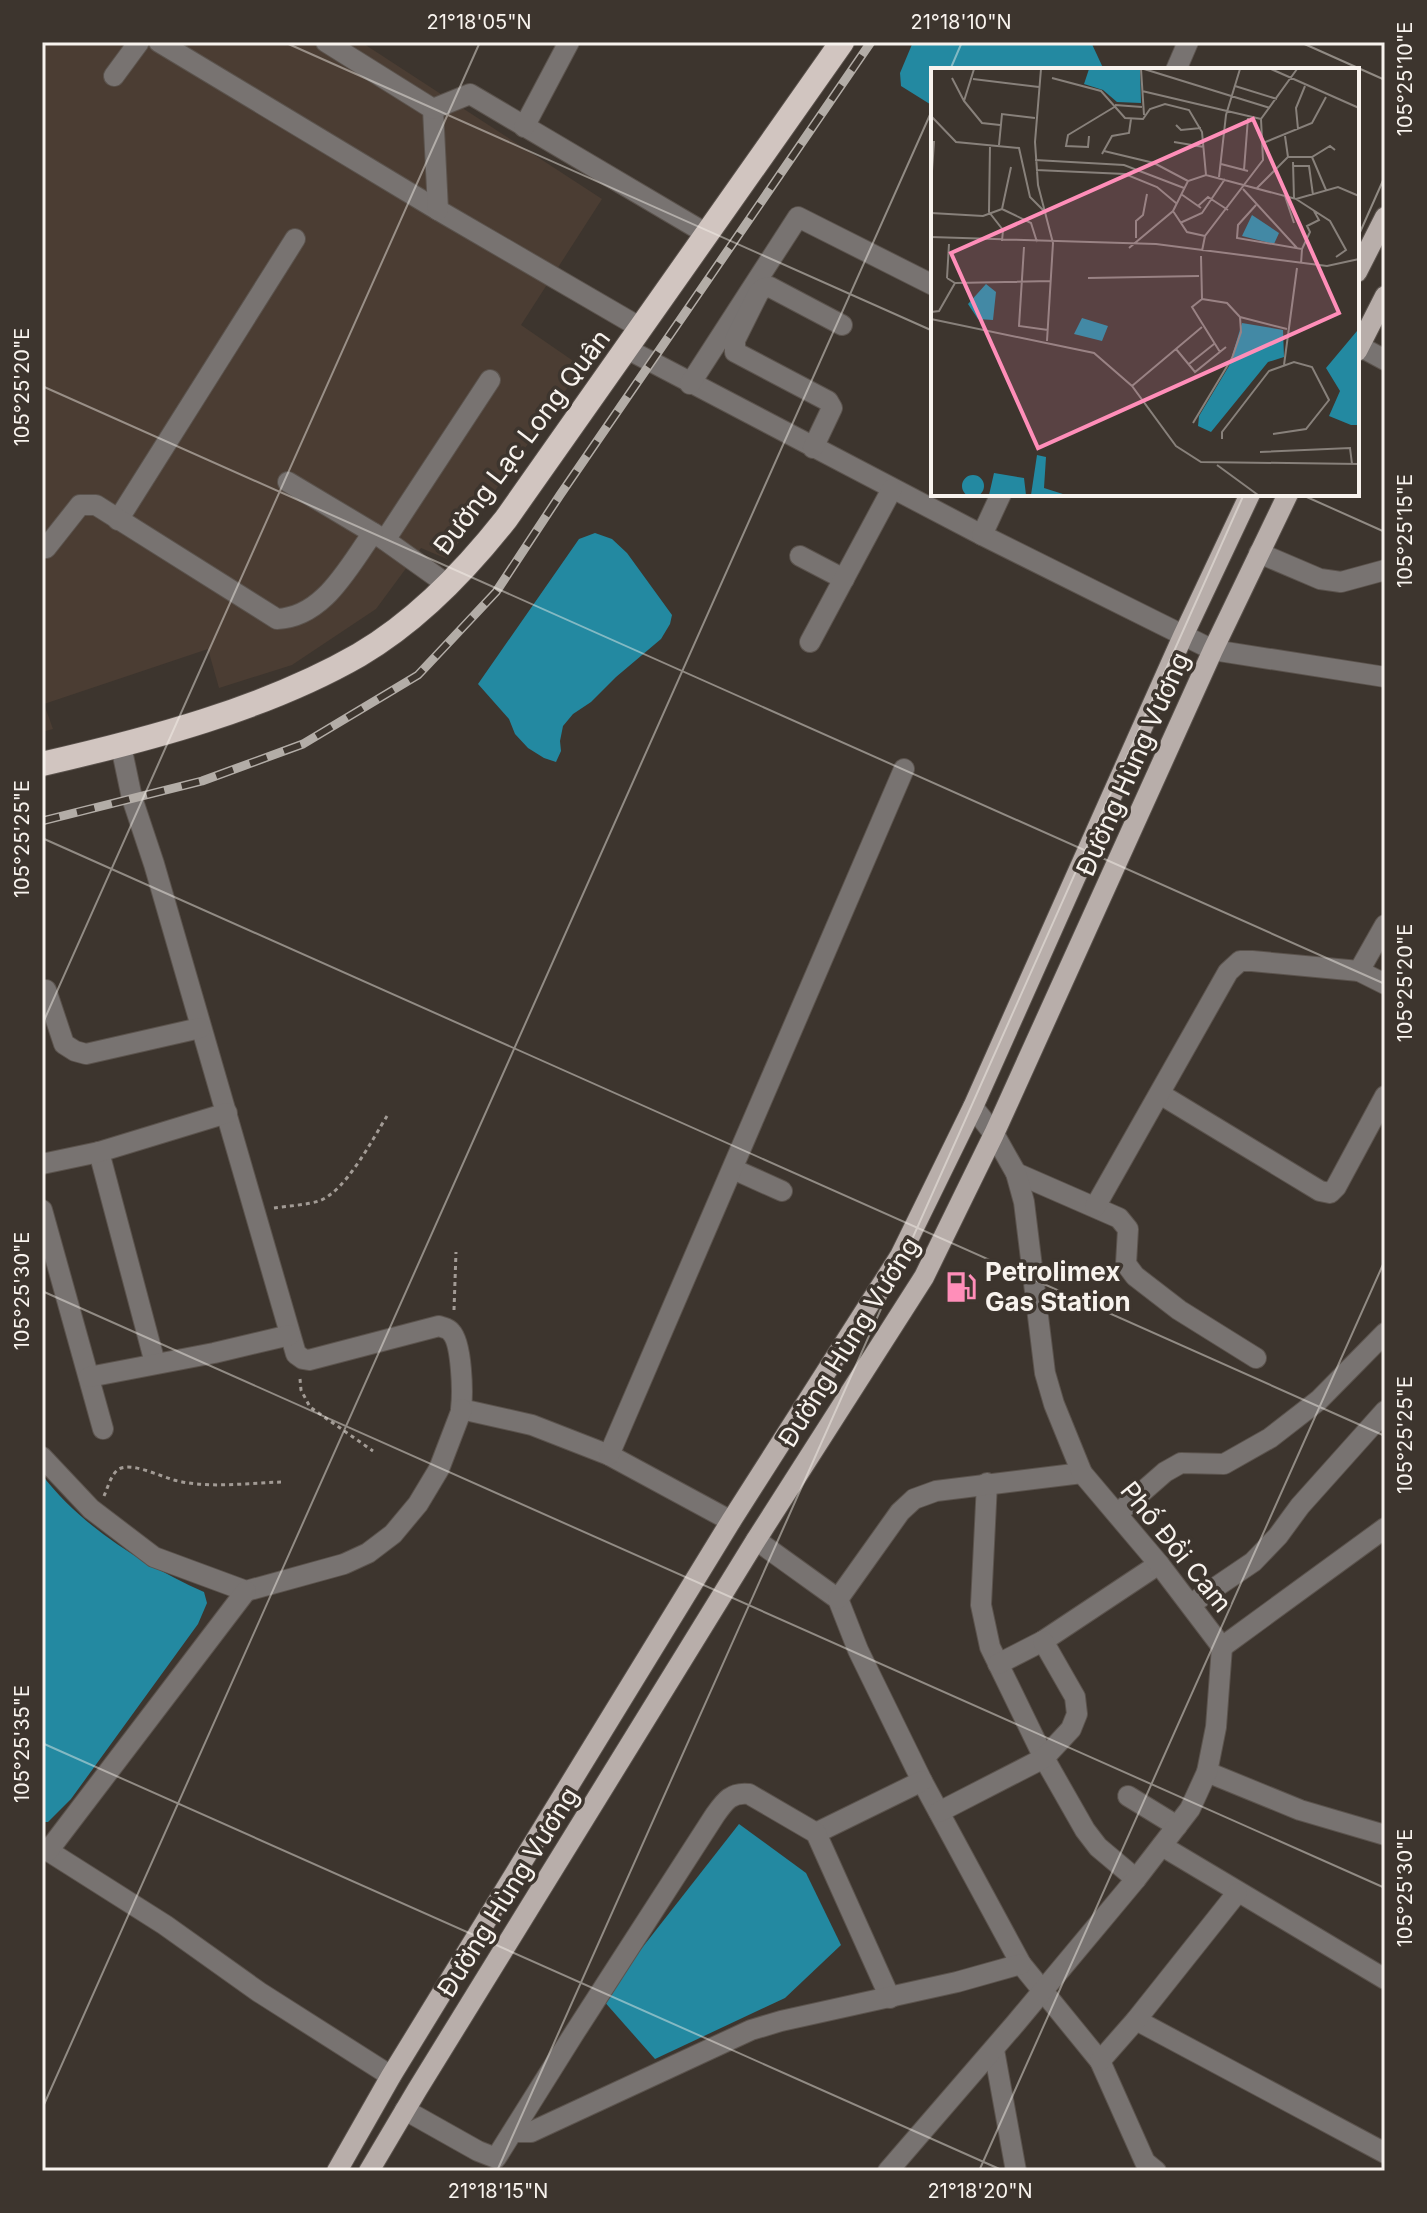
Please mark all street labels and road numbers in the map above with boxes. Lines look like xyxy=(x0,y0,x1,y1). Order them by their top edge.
street label: Đường Lạc Long Quân xyxy=(427,323,616,560)
street label: Đường Hùng Vương xyxy=(1069,647,1196,880)
street label: Đường Hùng Vương xyxy=(771,1231,926,1452)
street label: Phố Đồi Cam xyxy=(1114,1475,1239,1618)
street label: Đường Hùng Vương xyxy=(430,1781,585,2002)

